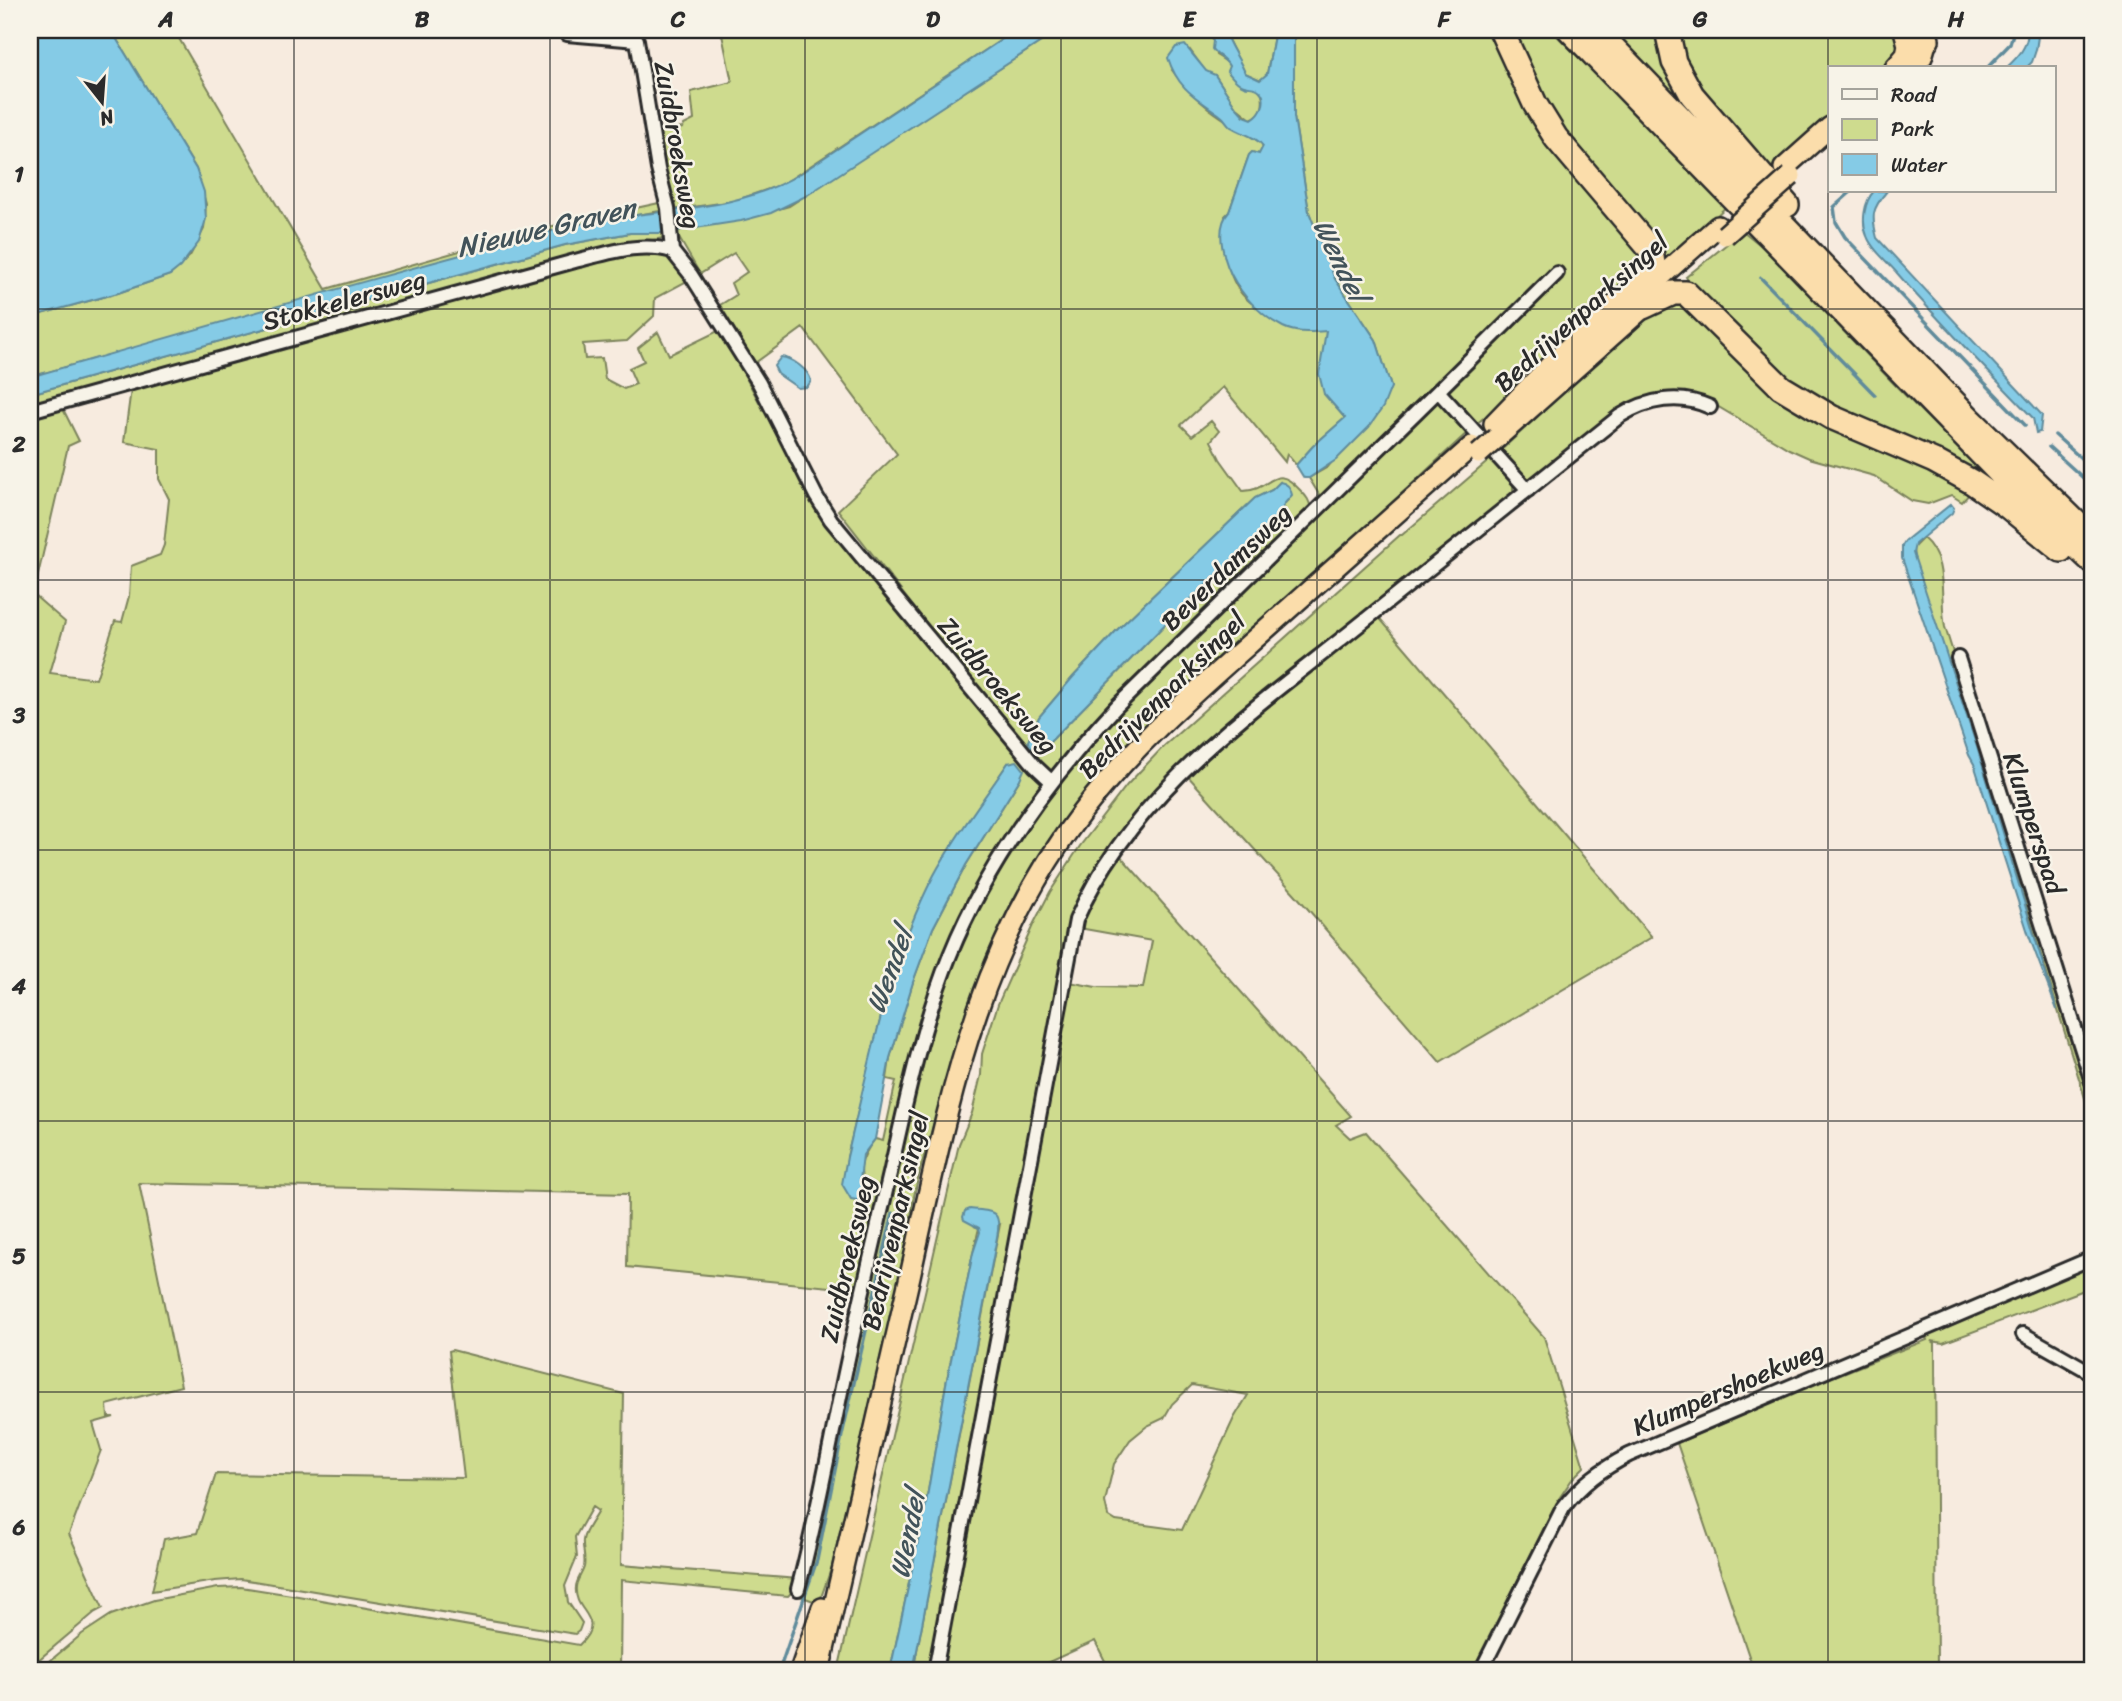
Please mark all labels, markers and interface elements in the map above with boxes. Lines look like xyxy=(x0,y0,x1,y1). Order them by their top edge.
text: A xyxy=(157,0,174,40)
text: B xyxy=(415,0,430,40)
text: C xyxy=(670,0,686,40)
text: D xyxy=(926,0,941,40)
text: E xyxy=(1183,0,1198,40)
text: F xyxy=(1437,0,1452,40)
text: G xyxy=(1692,0,1708,40)
text: H xyxy=(1947,0,1965,40)
street label: Zuidbroeksweg xyxy=(641,57,715,233)
north arrow xyxy=(66,66,136,136)
legend xyxy=(1828,66,2056,192)
text: Road xyxy=(1891,76,1938,114)
text: N xyxy=(95,100,119,136)
text: Park xyxy=(1891,110,1934,148)
text: Water xyxy=(1891,146,1948,184)
text: 1 xyxy=(14,154,24,195)
water label: Nieuwe Graven xyxy=(452,182,643,272)
water label: Wendel xyxy=(1299,210,1385,316)
street label: Bedrijvenparksingel xyxy=(1482,220,1680,404)
street label: Stokkelersweg xyxy=(257,256,431,344)
text: 2 xyxy=(11,424,26,465)
street label: Beverdamsweg xyxy=(1149,492,1303,642)
street label: Bedrijvenparksingel xyxy=(1067,599,1258,790)
street label: Zuidbroeksweg xyxy=(926,605,1070,765)
text: 3 xyxy=(12,695,26,736)
street label: Klumperspad xyxy=(1989,746,2079,902)
water label: Wendel xyxy=(851,915,930,1020)
text: 4 xyxy=(11,966,27,1007)
street label: Bedrijvenparksingel xyxy=(847,1106,943,1335)
street label: Zuidbroeksweg xyxy=(805,1171,889,1347)
text: 5 xyxy=(12,1236,26,1277)
street label: Klumpershoekweg xyxy=(1625,1327,1831,1449)
water label: Wendel xyxy=(875,1480,941,1582)
text: 6 xyxy=(11,1507,26,1548)

